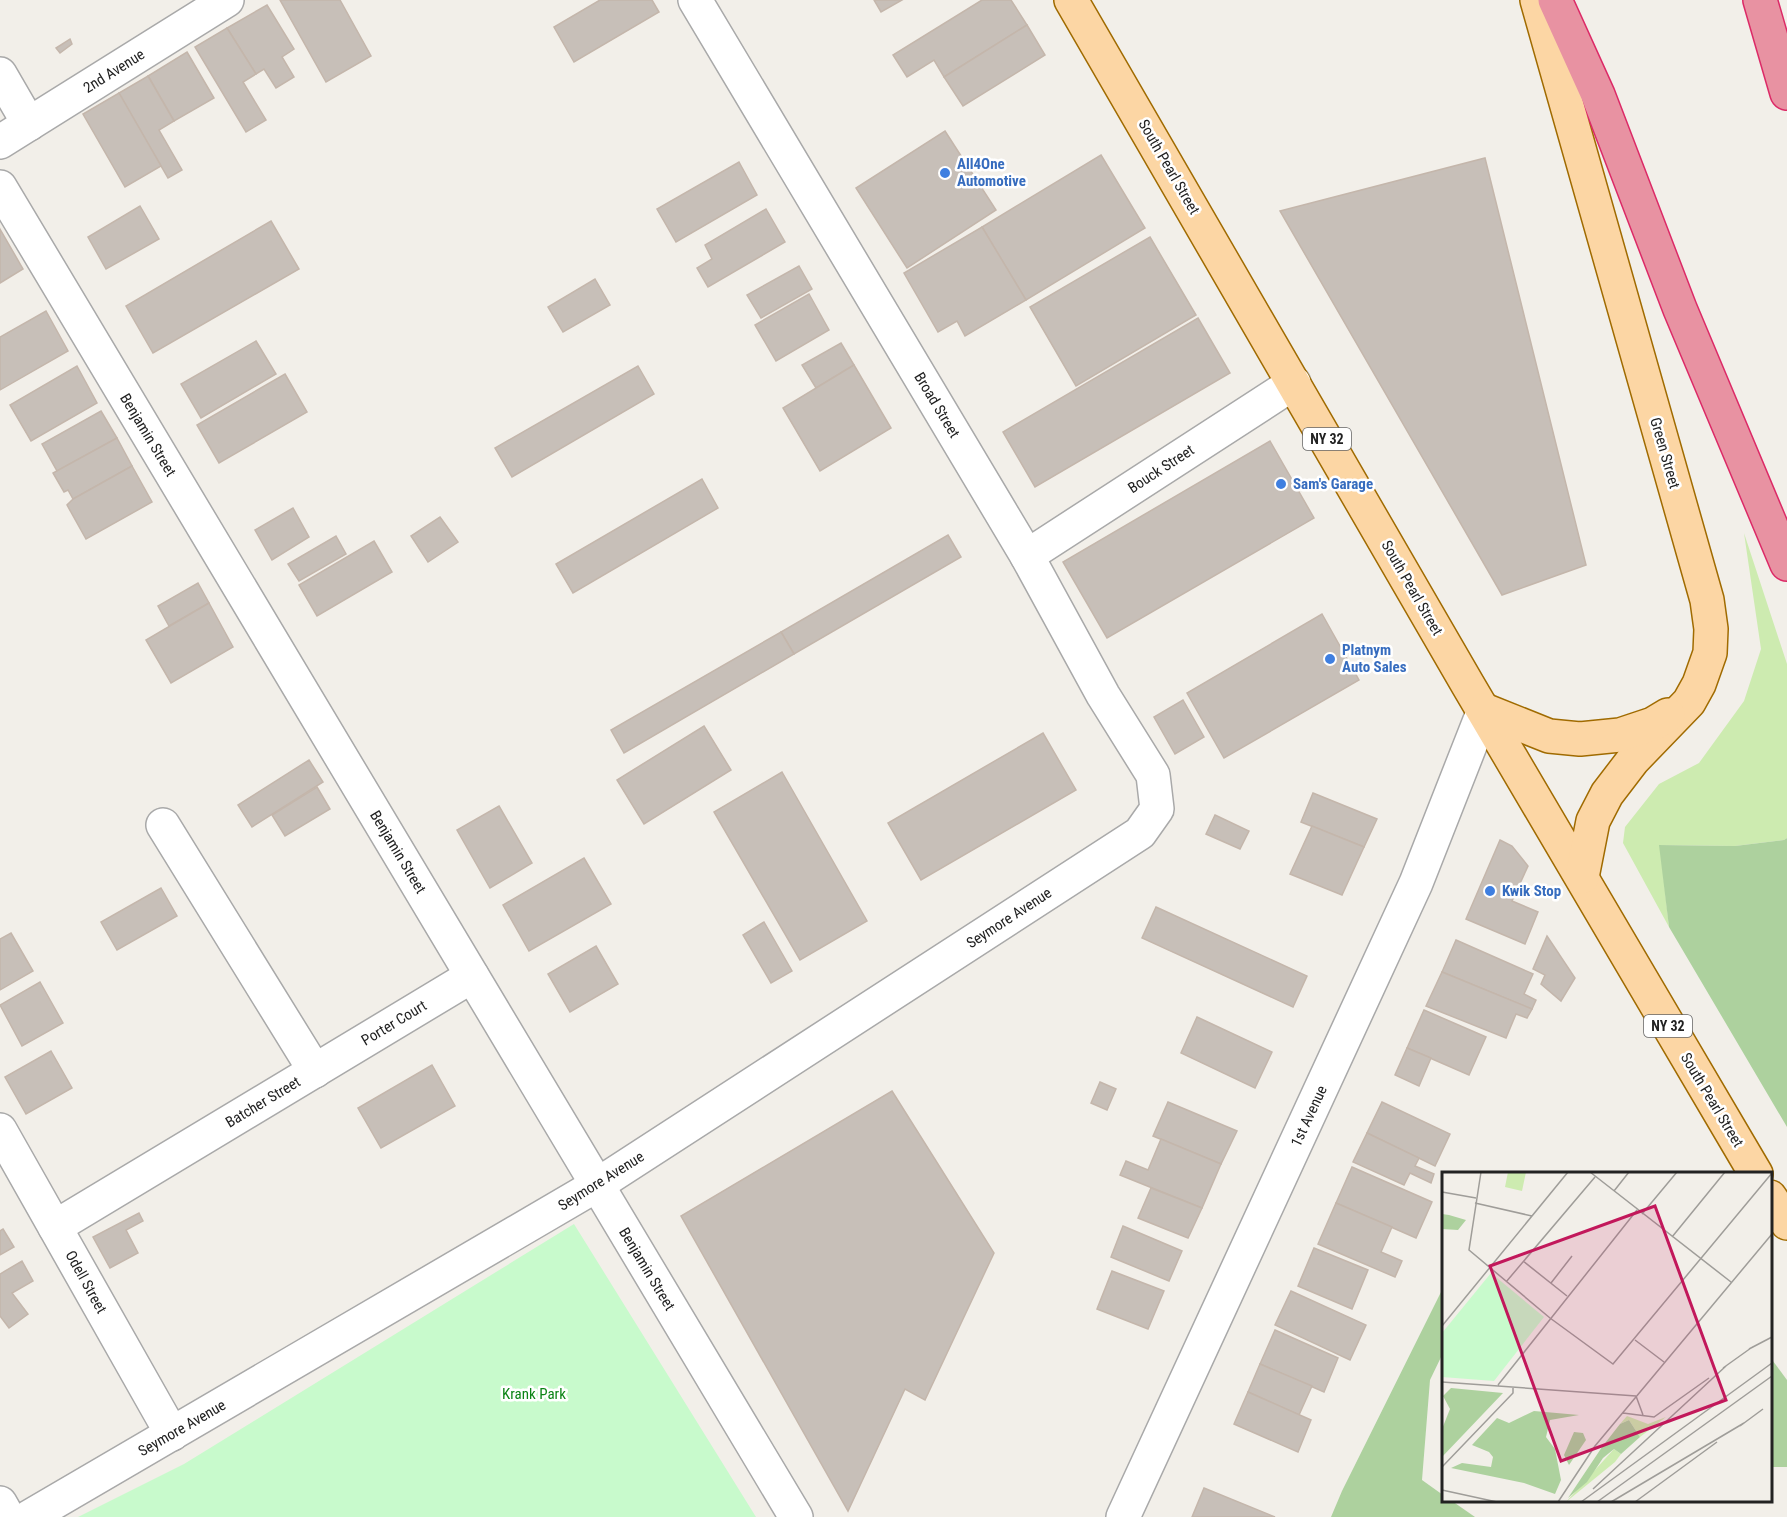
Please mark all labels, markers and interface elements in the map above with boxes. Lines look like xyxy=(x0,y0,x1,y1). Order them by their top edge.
street label: 2nd Avenue xyxy=(80,45,148,97)
street label: South Pearl Street xyxy=(1135,116,1203,218)
place label: All4One Automotive xyxy=(957,155,1026,190)
marker: All4One Automotive xyxy=(938,166,952,180)
street label: Broad Street xyxy=(910,369,964,441)
street label: Benjamin Street xyxy=(116,390,180,480)
street label: Green Street xyxy=(1646,415,1684,491)
road number: NY 32 xyxy=(1303,428,1351,450)
street label: Bouck Street xyxy=(1125,441,1197,497)
place label: Sam's Garage xyxy=(1293,475,1373,493)
marker: Sam's Garage xyxy=(1274,477,1288,491)
street label: South Pearl Street xyxy=(1378,537,1446,639)
place label: Platnym Auto Sales xyxy=(1342,641,1407,676)
marker: Platnym Auto Sales xyxy=(1323,652,1337,666)
street label: Benjamin Street xyxy=(366,807,430,897)
place label: Kwik Stop xyxy=(1502,882,1561,900)
street label: Seymore Avenue xyxy=(963,884,1055,952)
marker: Kwik Stop xyxy=(1483,884,1497,898)
street label: Porter Court xyxy=(358,997,430,1049)
road number: NY 32 xyxy=(1644,1015,1692,1037)
street label: South Pearl Street xyxy=(1677,1050,1747,1150)
street label: Batcher Street xyxy=(222,1073,304,1131)
street label: 1st Avenue xyxy=(1287,1083,1331,1149)
street label: Seymore Avenue xyxy=(555,1147,647,1215)
inset map xyxy=(1442,1172,1772,1502)
street label: Benjamin Street xyxy=(615,1224,679,1314)
street label: Odell Street xyxy=(61,1247,111,1317)
park label: Krank Park xyxy=(502,1385,566,1403)
street label: Seymore Avenue xyxy=(135,1396,229,1460)

